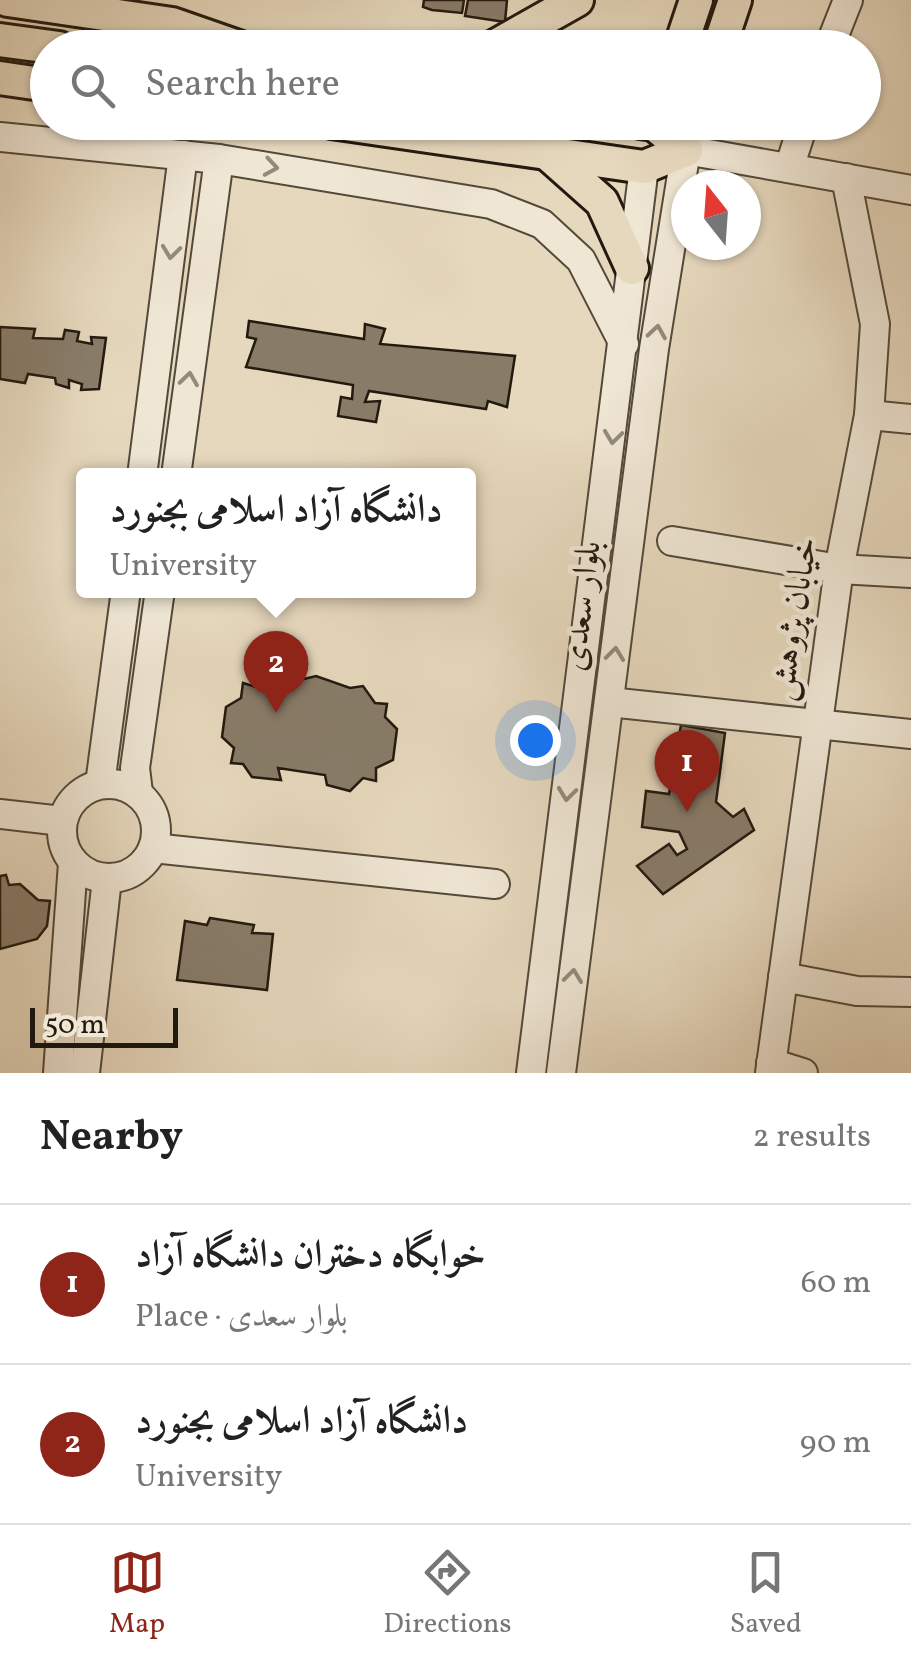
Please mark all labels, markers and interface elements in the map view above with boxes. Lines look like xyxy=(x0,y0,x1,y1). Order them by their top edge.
search box xyxy=(30,30,881,140)
icon: search xyxy=(65,58,120,113)
text: Search here xyxy=(145,59,340,112)
one-way arrow xyxy=(262,156,279,177)
north arrow xyxy=(671,170,761,260)
one-way arrow xyxy=(162,244,183,260)
one-way arrow xyxy=(646,323,667,340)
one-way arrow xyxy=(178,371,199,387)
one-way arrow xyxy=(604,429,625,446)
popup xyxy=(76,468,476,598)
text: دانشگاه آزاد اسلامی بجنورد xyxy=(109,485,443,538)
street label: خیابان پژوهش xyxy=(758,534,832,704)
street label: بلوار سعدی xyxy=(551,538,615,674)
text: University xyxy=(109,545,257,589)
pin: 2 xyxy=(244,630,308,713)
one-way arrow xyxy=(604,646,625,662)
your location xyxy=(510,715,561,766)
pin: 1 xyxy=(654,730,720,812)
one-way arrow xyxy=(557,787,578,803)
one-way arrow xyxy=(562,968,583,984)
scale bar xyxy=(30,1003,178,1048)
text: 50 m xyxy=(45,1006,105,1045)
text: Nearby xyxy=(40,1109,183,1168)
text: 2 results xyxy=(753,1116,871,1160)
text: خوابگاه دختران دانشگاه آزاد xyxy=(135,1230,486,1283)
text: 1 xyxy=(66,1262,79,1306)
text: 60 m xyxy=(801,1262,871,1306)
text: Place · بلوار سعدی xyxy=(135,1296,348,1340)
text: دانشگاه آزاد اسلامی بجنورد xyxy=(135,1396,468,1449)
text: 2 xyxy=(64,1422,81,1466)
text: 90 m xyxy=(800,1422,871,1466)
text: University xyxy=(135,1456,282,1500)
tab: Map xyxy=(109,1545,165,1644)
tab: Directions xyxy=(383,1545,512,1644)
tab: Saved xyxy=(730,1545,802,1644)

